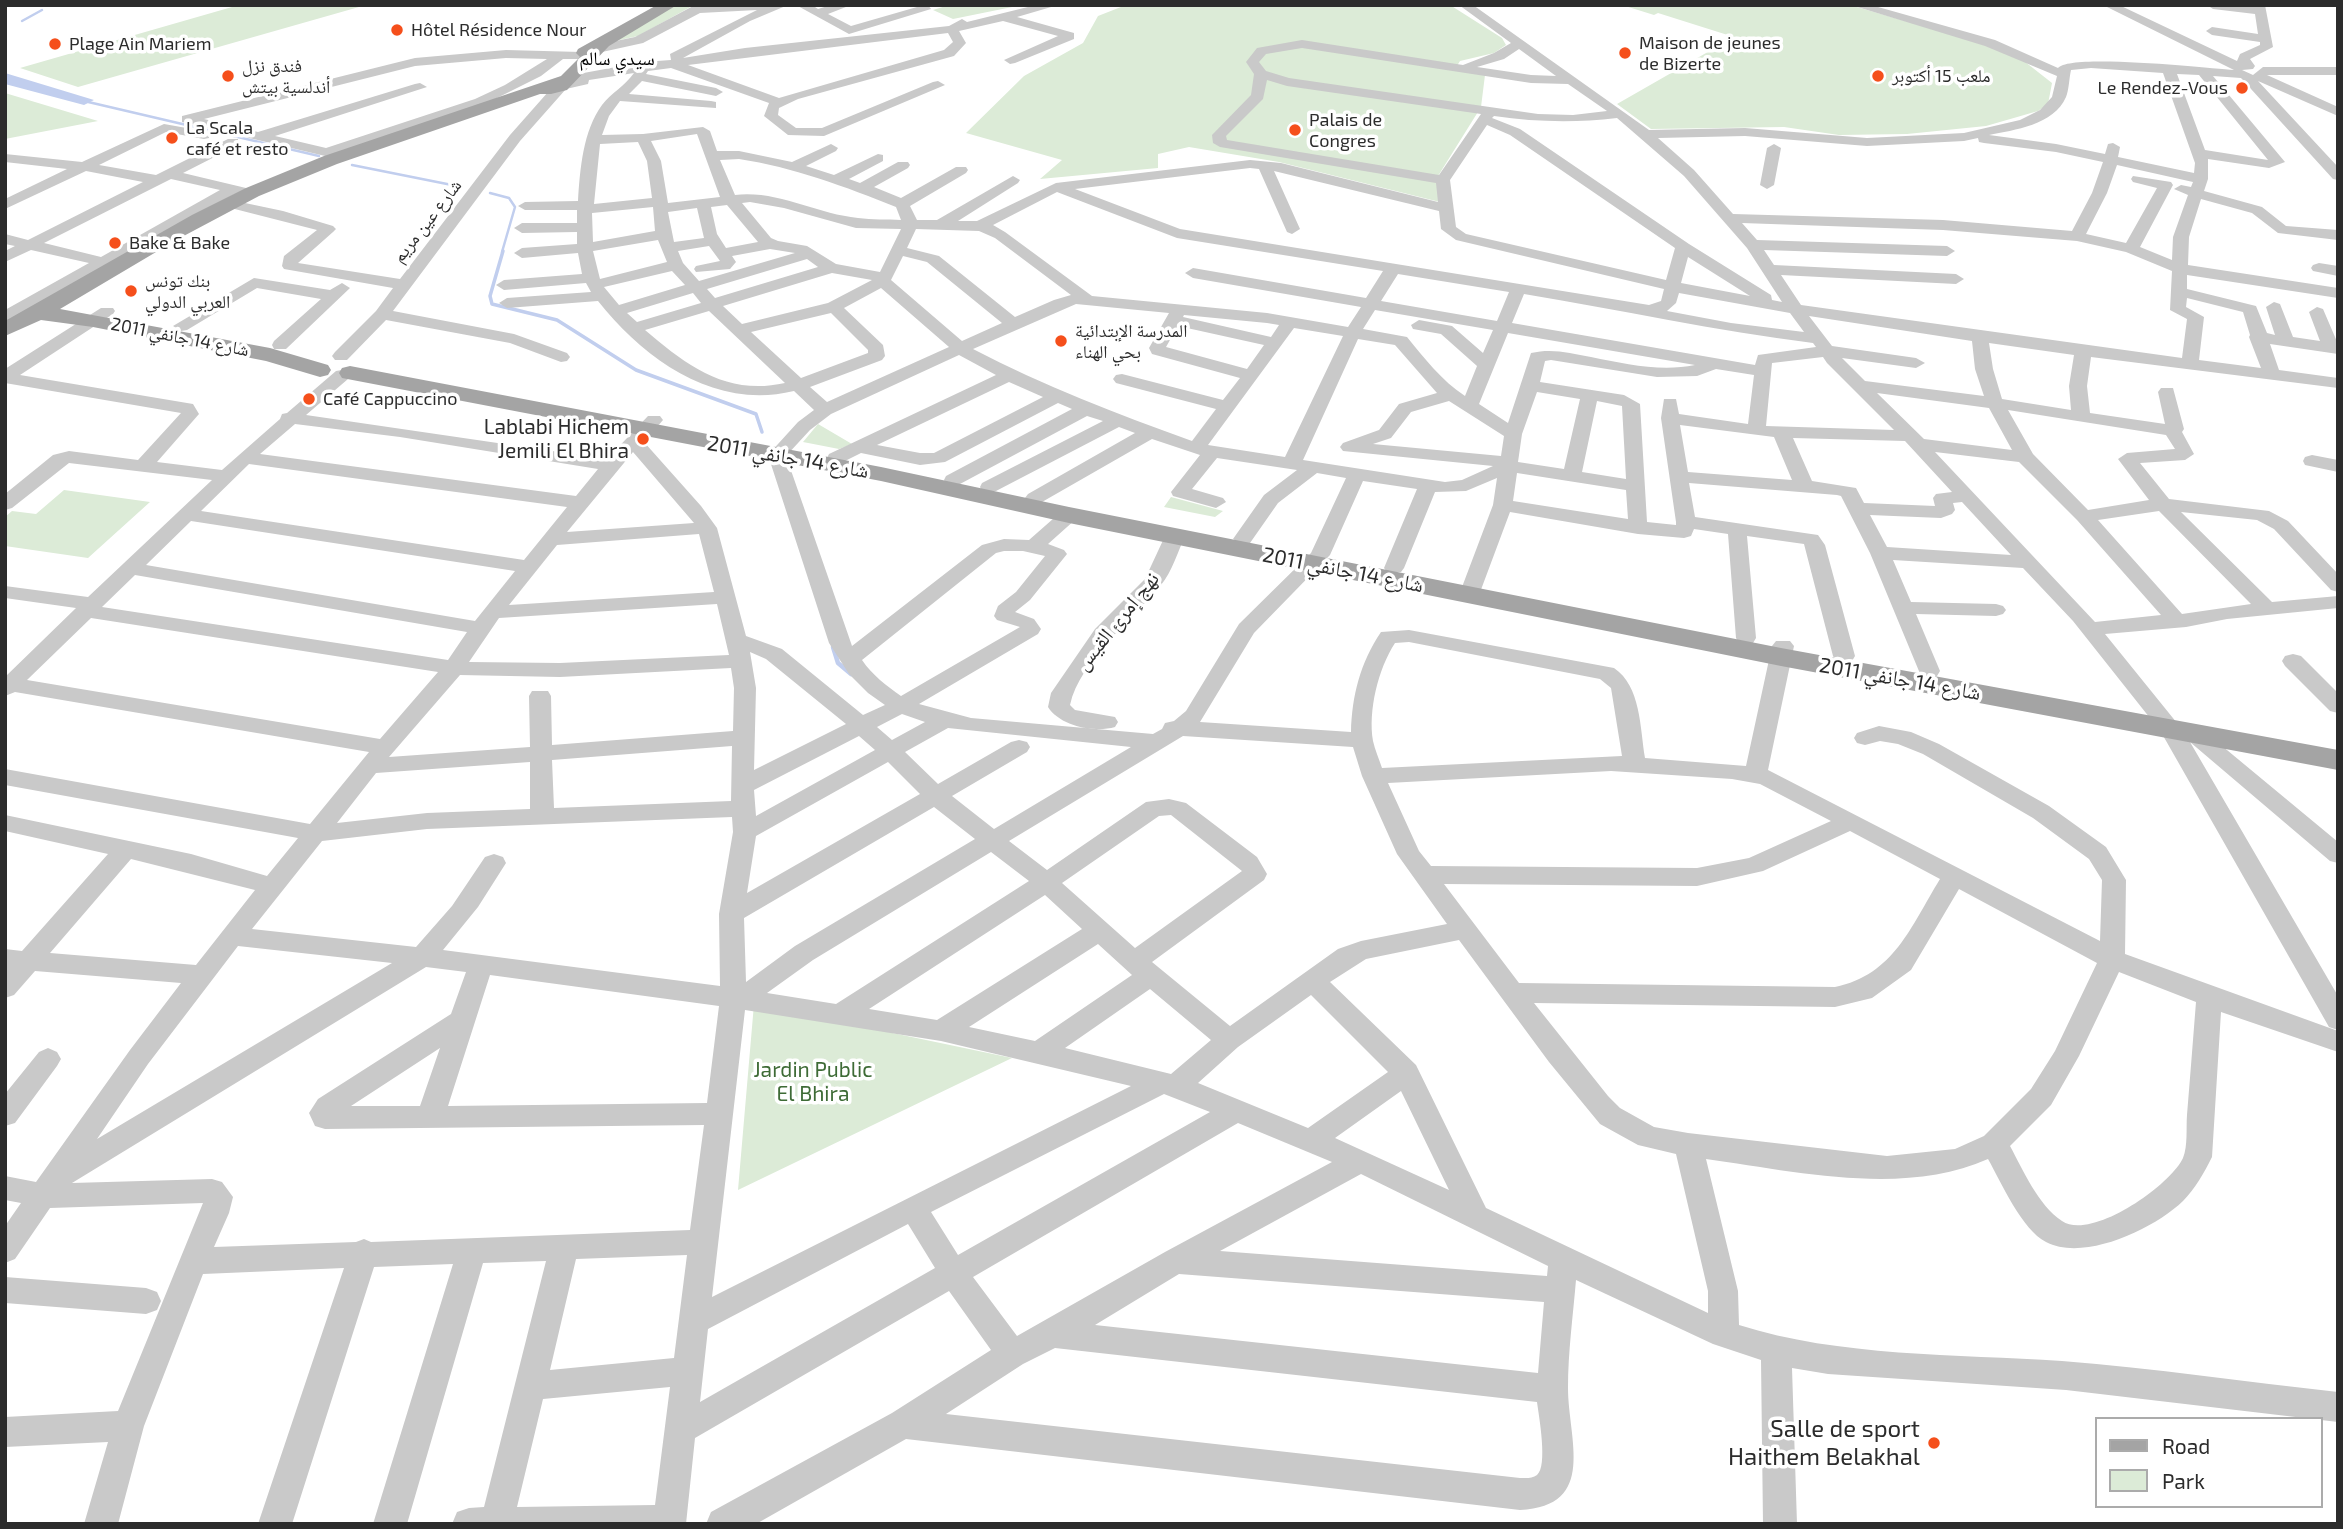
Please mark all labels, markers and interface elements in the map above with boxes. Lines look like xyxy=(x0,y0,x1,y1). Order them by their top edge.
place label: Hôtel Résidence Nour xyxy=(411,19,587,41)
marker: Hôtel Résidence Nour xyxy=(389,22,405,38)
place label: Maison de jeunes de Bizerte xyxy=(1639,32,1781,74)
place label: Plage Ain Mariem xyxy=(69,33,211,55)
marker: Plage Ain Mariem xyxy=(47,36,63,52)
marker: Maison de jeunes de Bizerte xyxy=(1617,45,1633,61)
district label: سيدي سالم xyxy=(579,48,655,70)
place label: فندق نزل أندلسية بيتش xyxy=(242,55,330,98)
place label: ملعب 15 أكتوبر xyxy=(1892,65,1990,87)
marker: فندق نزل أندلسية بيتش xyxy=(220,68,236,84)
marker: ملعب 15 أكتوبر xyxy=(1870,68,1886,84)
place label: Le Rendez-Vous xyxy=(2098,77,2228,99)
marker: Le Rendez-Vous xyxy=(2234,80,2250,96)
place label: Palais de Congres xyxy=(1309,109,1382,152)
place label: La Scala café et resto xyxy=(186,117,288,160)
marker: Palais de Congres xyxy=(1287,122,1303,138)
marker: La Scala café et resto xyxy=(164,130,180,146)
street label: شارع عين مريم xyxy=(388,175,466,267)
place label: Bake & Bake xyxy=(129,232,230,254)
marker: Bake & Bake xyxy=(107,235,123,251)
place label: بنك تونس العربي الدولي xyxy=(145,270,230,312)
marker: بنك تونس العربي الدولي xyxy=(123,283,139,299)
street label: شارع 14 جانفي 2011 xyxy=(109,313,251,361)
place label: المدرسة الإبتدائية بحي الهناء xyxy=(1075,320,1187,362)
marker: المدرسة الإبتدائية بحي الهناء xyxy=(1053,333,1069,349)
place label: Café Cappuccino xyxy=(323,388,457,410)
marker: Café Cappuccino xyxy=(301,391,317,407)
place label: Lablabi Hichem Jemili El Bhira xyxy=(484,414,629,464)
street label: شارع 14 جانفي 2011 xyxy=(705,430,871,484)
marker: Lablabi Hichem Jemili El Bhira xyxy=(635,431,651,447)
street label: شارع 14 جانفي 2011 xyxy=(1260,542,1426,598)
street label: نهج إمرئ القيس xyxy=(1070,567,1164,675)
street label: شارع 14 جانفي 2011 xyxy=(1817,652,1983,706)
park label: Jardin Public El Bhira xyxy=(753,1057,873,1107)
place label: Salle de sport Haithem Belakhal xyxy=(1728,1415,1920,1471)
legend xyxy=(2094,1417,2322,1508)
text: Road xyxy=(2162,1433,2210,1458)
marker: Salle de sport Haithem Belakhal xyxy=(1926,1435,1942,1451)
text: Park xyxy=(2162,1468,2205,1493)

